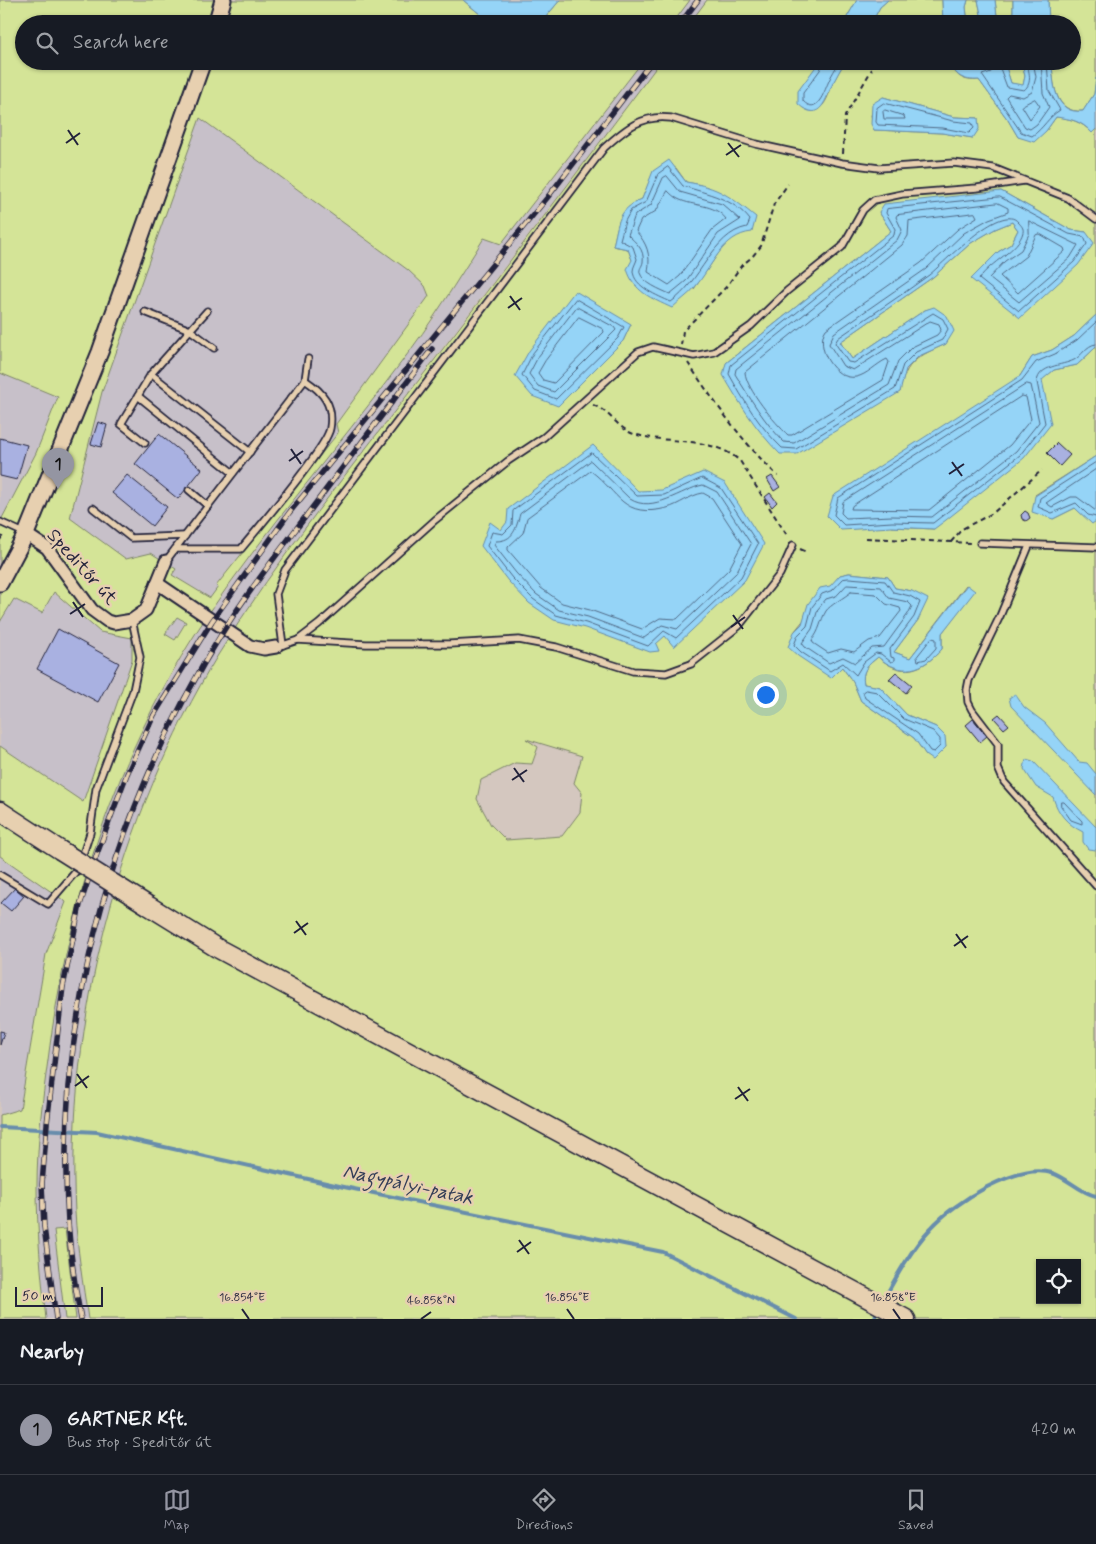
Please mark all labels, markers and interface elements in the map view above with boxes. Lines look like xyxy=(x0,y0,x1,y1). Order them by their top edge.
search box xyxy=(15,15,1081,70)
icon: search xyxy=(33,29,61,57)
text: Search here xyxy=(73,30,169,55)
pin: 1 xyxy=(42,448,74,489)
street label: Speditőr út xyxy=(41,523,123,611)
your location xyxy=(753,682,779,708)
water label: Nagypályi-patak xyxy=(340,1158,476,1214)
map controls xyxy=(1036,1259,1081,1304)
button: locate xyxy=(1036,1259,1081,1304)
scale bar xyxy=(15,1284,102,1307)
text: 50 m xyxy=(22,1287,53,1305)
text: 16.854°E xyxy=(219,1290,265,1306)
text: 16.856°E xyxy=(545,1290,589,1306)
text: 16.858°E xyxy=(870,1290,916,1306)
text: 46.858°N xyxy=(407,1293,455,1309)
text: Nearby xyxy=(20,1338,84,1366)
text: GARTNER Kft. xyxy=(67,1407,187,1432)
text: 1 xyxy=(32,1419,40,1440)
text: 420 m xyxy=(1032,1419,1076,1440)
text: Bus stop · Speditőr út xyxy=(67,1432,212,1453)
tab: Map xyxy=(163,1486,191,1534)
tab: Directions xyxy=(516,1486,573,1534)
tab: Saved xyxy=(898,1486,933,1534)

